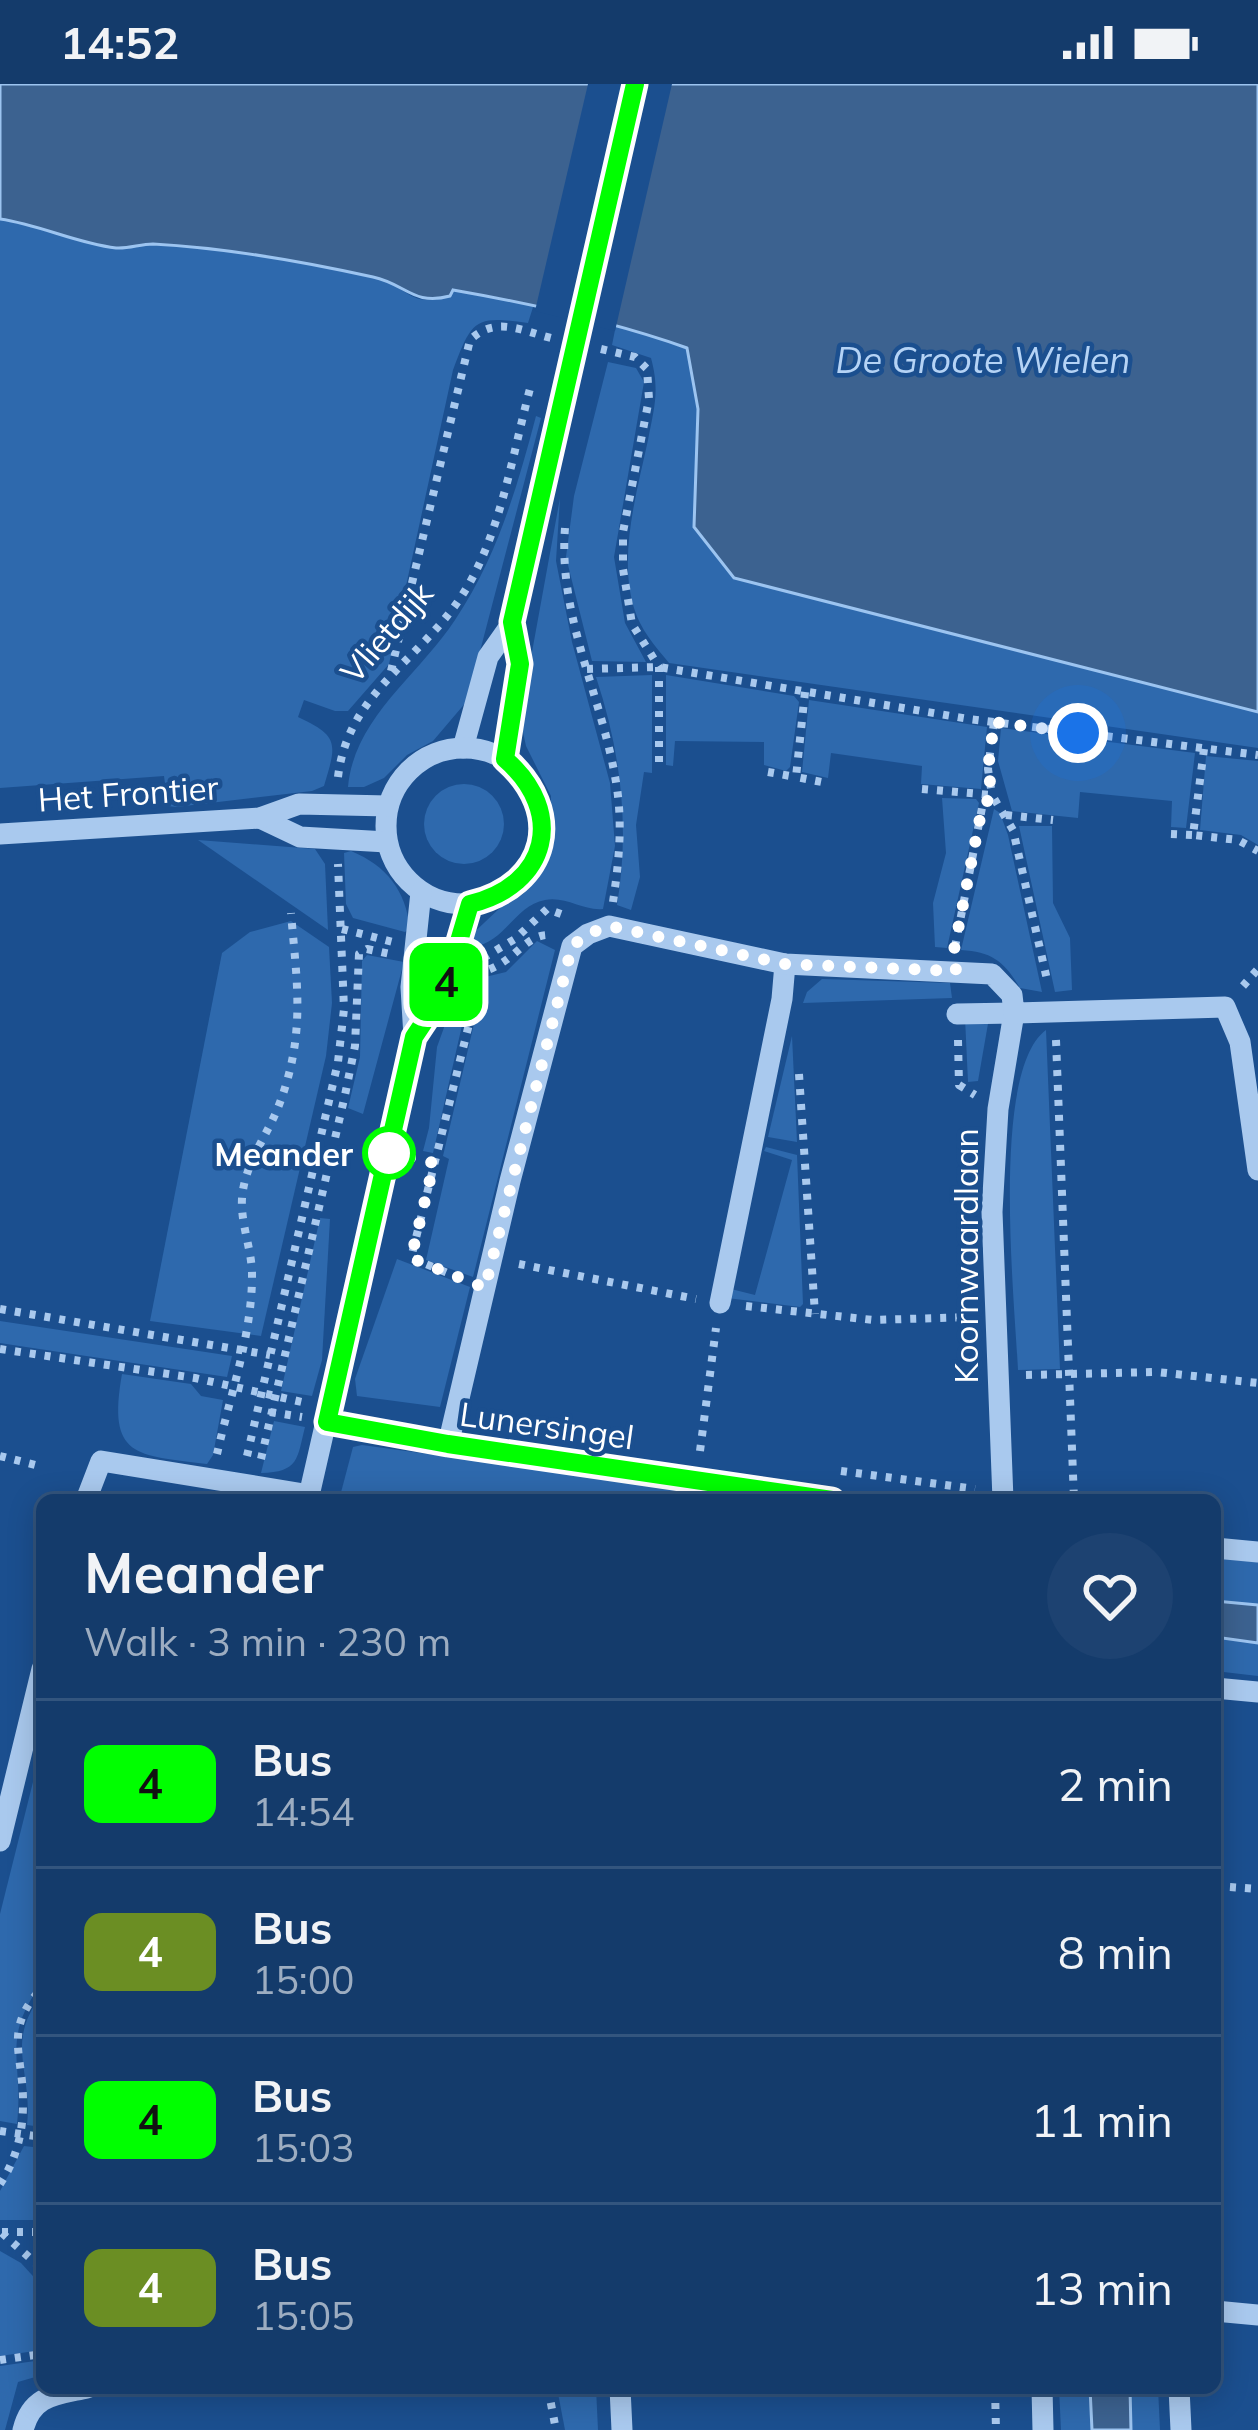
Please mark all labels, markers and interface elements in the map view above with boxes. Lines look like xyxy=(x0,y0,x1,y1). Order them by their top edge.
text: 14:52 xyxy=(60,14,179,70)
water label: De Groote Wielen xyxy=(836,337,1130,382)
street label: Vlietdijk xyxy=(331,572,442,691)
your location xyxy=(1048,703,1108,763)
street label: Het Frontier xyxy=(36,766,220,820)
line badge: 4 xyxy=(407,943,485,1021)
text: 4 xyxy=(433,955,459,1008)
marker: Meander xyxy=(364,1128,414,1178)
street label: Koornwaardlaan xyxy=(945,1128,986,1384)
place label: Meander xyxy=(214,1133,353,1174)
street label: Lunersingel xyxy=(457,1393,637,1457)
button: heart xyxy=(1047,1533,1173,1659)
text: Meander xyxy=(84,1536,324,1607)
text: Walk · 3 min · 230 m xyxy=(84,1617,451,1666)
text: Bus xyxy=(252,1731,332,1787)
text: 2 min xyxy=(1058,1756,1173,1812)
text: 4 xyxy=(137,1757,163,1810)
text: 14:54 xyxy=(252,1787,355,1836)
text: Bus xyxy=(252,1899,332,1955)
text: 8 min xyxy=(1058,1924,1173,1980)
text: 4 xyxy=(137,1925,163,1978)
text: 15:00 xyxy=(252,1955,355,2004)
text: Bus xyxy=(252,2067,332,2123)
text: 11 min xyxy=(1031,2092,1173,2148)
text: 4 xyxy=(137,2093,163,2146)
text: 15:03 xyxy=(252,2123,355,2172)
text: Bus xyxy=(252,2235,332,2291)
text: 13 min xyxy=(1031,2260,1173,2316)
text: 4 xyxy=(137,2261,163,2314)
text: 15:05 xyxy=(252,2291,355,2340)

